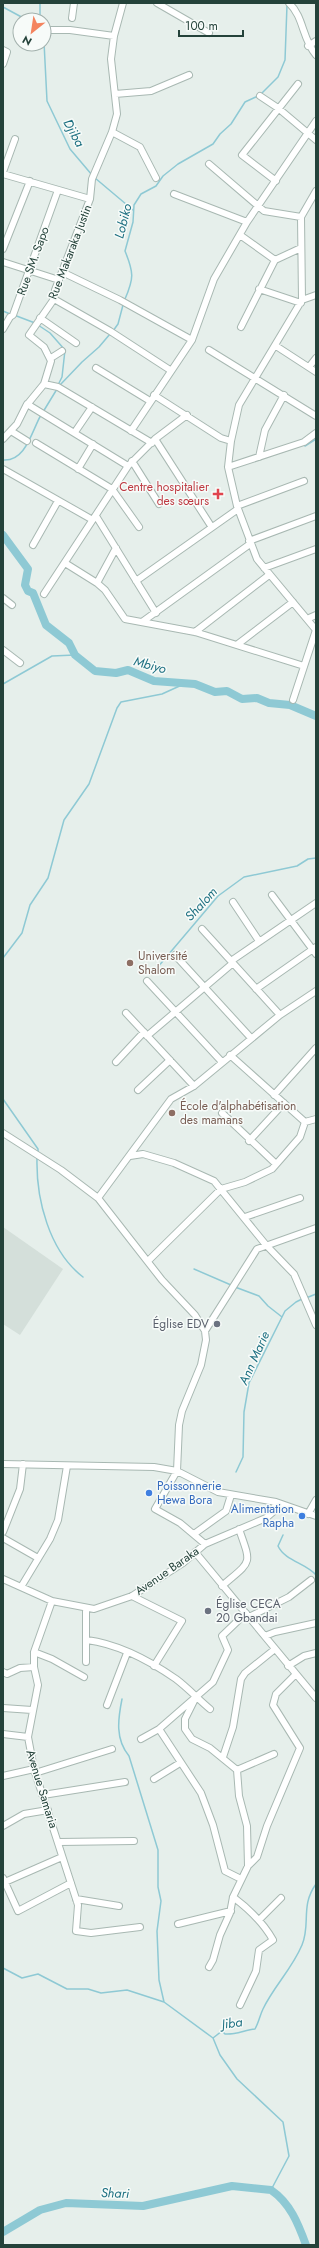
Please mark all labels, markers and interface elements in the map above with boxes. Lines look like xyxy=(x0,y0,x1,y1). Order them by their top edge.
north arrow xyxy=(12,12,52,52)
scale bar xyxy=(179,12,243,38)
text: 100 m xyxy=(185,17,218,35)
text: N xyxy=(19,32,35,50)
water label: Djiba xyxy=(59,116,89,150)
water label: Lobiko xyxy=(110,201,137,240)
street label: Rue Makaraka Justin xyxy=(44,202,96,302)
street label: Rue SM. Sapo xyxy=(12,224,54,298)
place label: Centre hospitalier des sœurs xyxy=(119,478,210,510)
marker: Centre hospitalier des sœurs xyxy=(212,488,224,500)
water label: Mbiyo xyxy=(132,652,168,678)
water label: Shalom xyxy=(180,883,222,925)
place label: Université Shalom xyxy=(138,947,187,979)
marker: Université Shalom xyxy=(125,958,135,968)
place label: École d'alphabétisation des mamans xyxy=(180,1097,296,1129)
marker: École d'alphabétisation des mamans xyxy=(167,1108,177,1118)
place label: Église EDV xyxy=(153,1315,209,1333)
marker: Église EDV xyxy=(212,1319,222,1329)
water label: Ann Marie xyxy=(233,1328,274,1389)
place label: Poissonnerie Hewa Bora xyxy=(157,1477,221,1509)
marker: Poissonnerie Hewa Bora xyxy=(144,1488,154,1498)
place label: Alimentation Rapha xyxy=(231,1500,294,1532)
marker: Alimentation Rapha xyxy=(297,1511,307,1521)
street label: Avenue Baraka xyxy=(131,1542,203,1600)
place label: Église CECA 20 Gbandai xyxy=(216,1595,281,1627)
marker: Église CECA 20 Gbandai xyxy=(203,1606,213,1616)
street label: Avenue Samaria xyxy=(21,1747,63,1831)
water label: Jiba xyxy=(218,2012,243,2034)
water label: Shari xyxy=(101,2183,130,2203)

